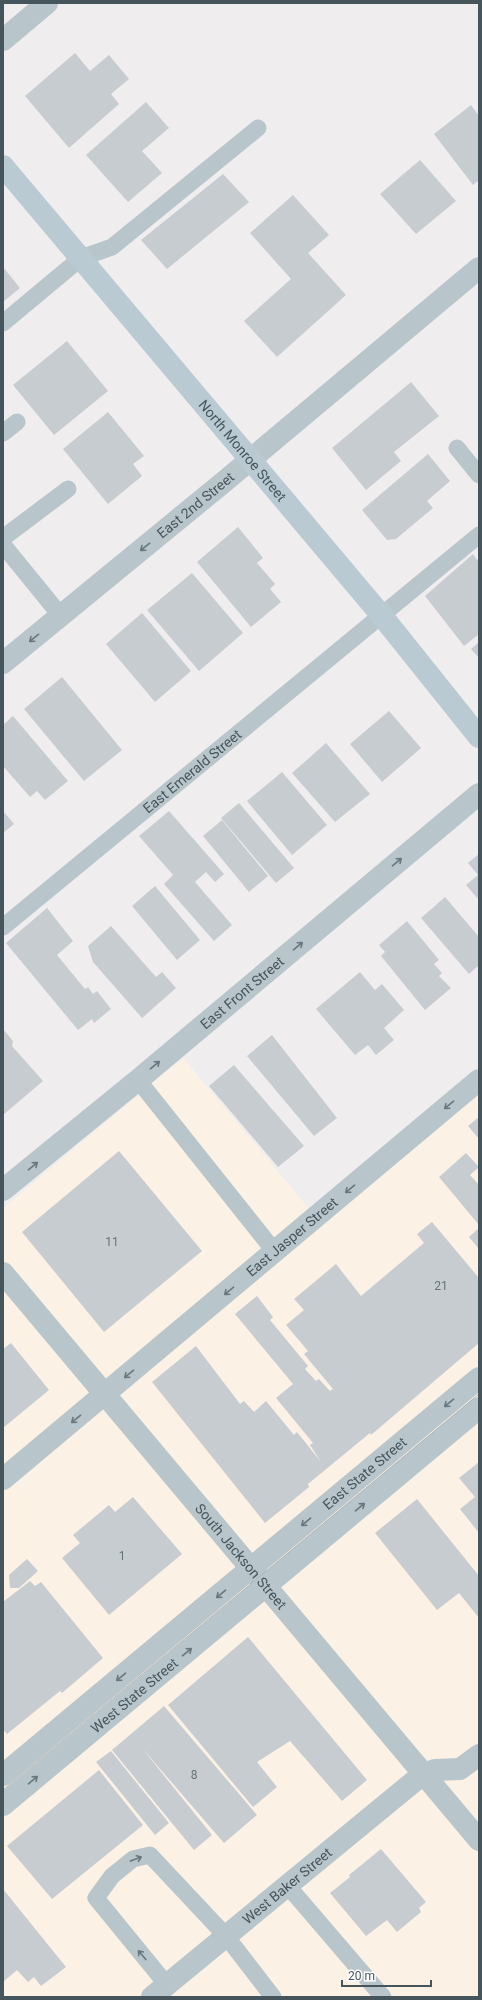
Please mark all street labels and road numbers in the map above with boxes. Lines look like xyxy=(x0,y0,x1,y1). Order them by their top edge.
street label: North Monroe Street xyxy=(196,397,290,505)
street label: East 2nd Street xyxy=(154,469,238,541)
street label: East Emerald Street xyxy=(140,726,245,816)
street label: East Front Street xyxy=(197,953,287,1032)
street label: East Jasper Street xyxy=(243,1194,341,1280)
street label: East State Street xyxy=(320,1434,410,1513)
street label: South Jackson Street xyxy=(192,1500,290,1613)
street label: West State Street xyxy=(88,1654,181,1736)
street label: West Baker Street xyxy=(239,1844,335,1927)

